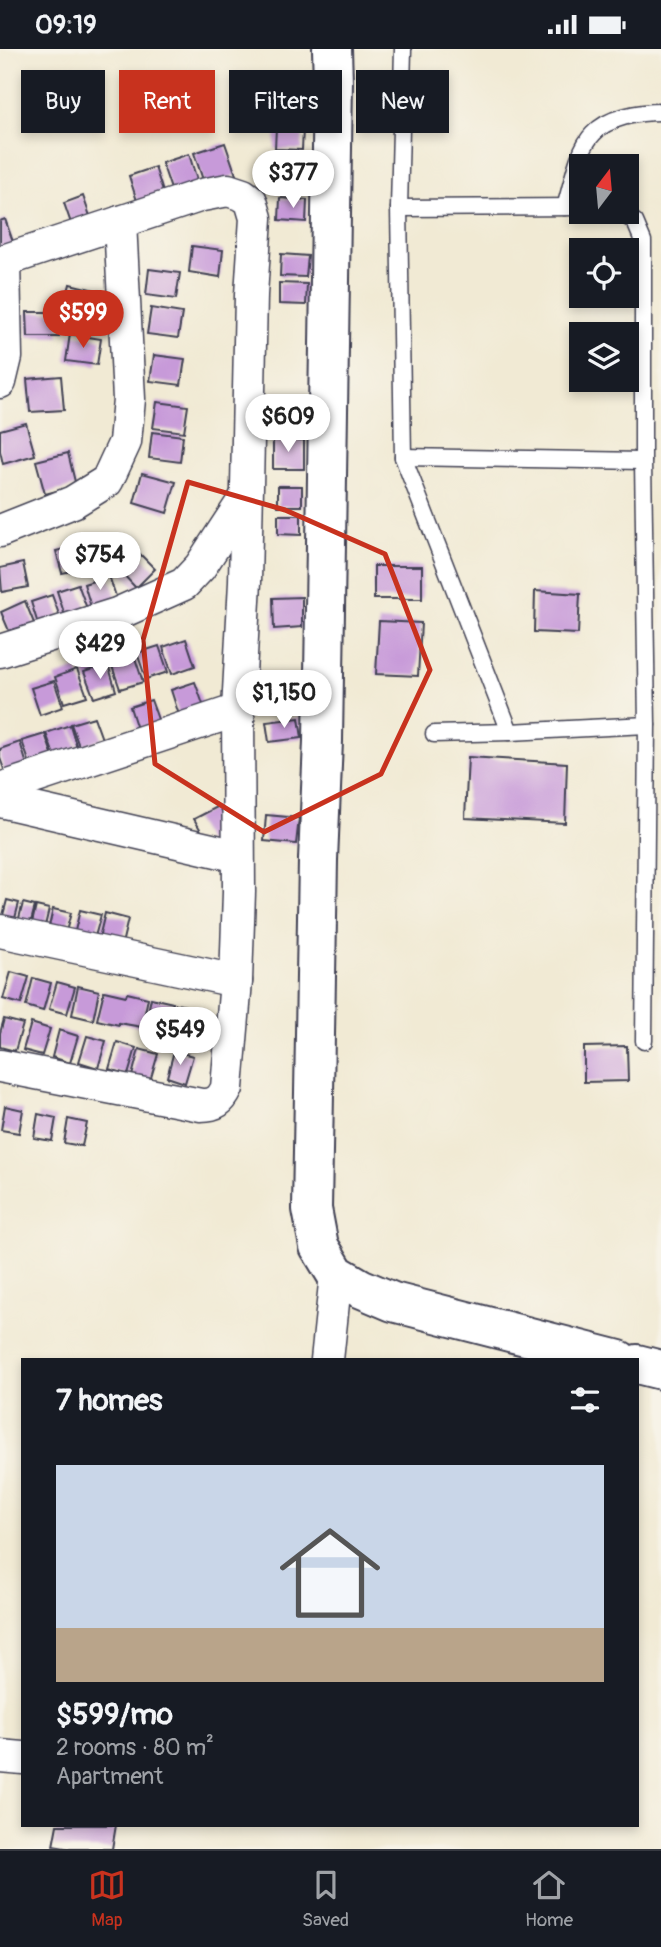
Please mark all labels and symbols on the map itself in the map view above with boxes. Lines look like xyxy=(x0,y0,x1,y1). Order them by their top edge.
pin: $377 xyxy=(252,151,334,210)
north arrow xyxy=(569,154,639,224)
pin: $599 xyxy=(42,291,124,350)
pin: $609 xyxy=(247,395,329,454)
pin: $754 xyxy=(59,533,141,592)
pin: $429 xyxy=(59,621,141,681)
pin: $1,150 xyxy=(227,671,341,730)
pin: $549 xyxy=(139,1007,221,1067)

